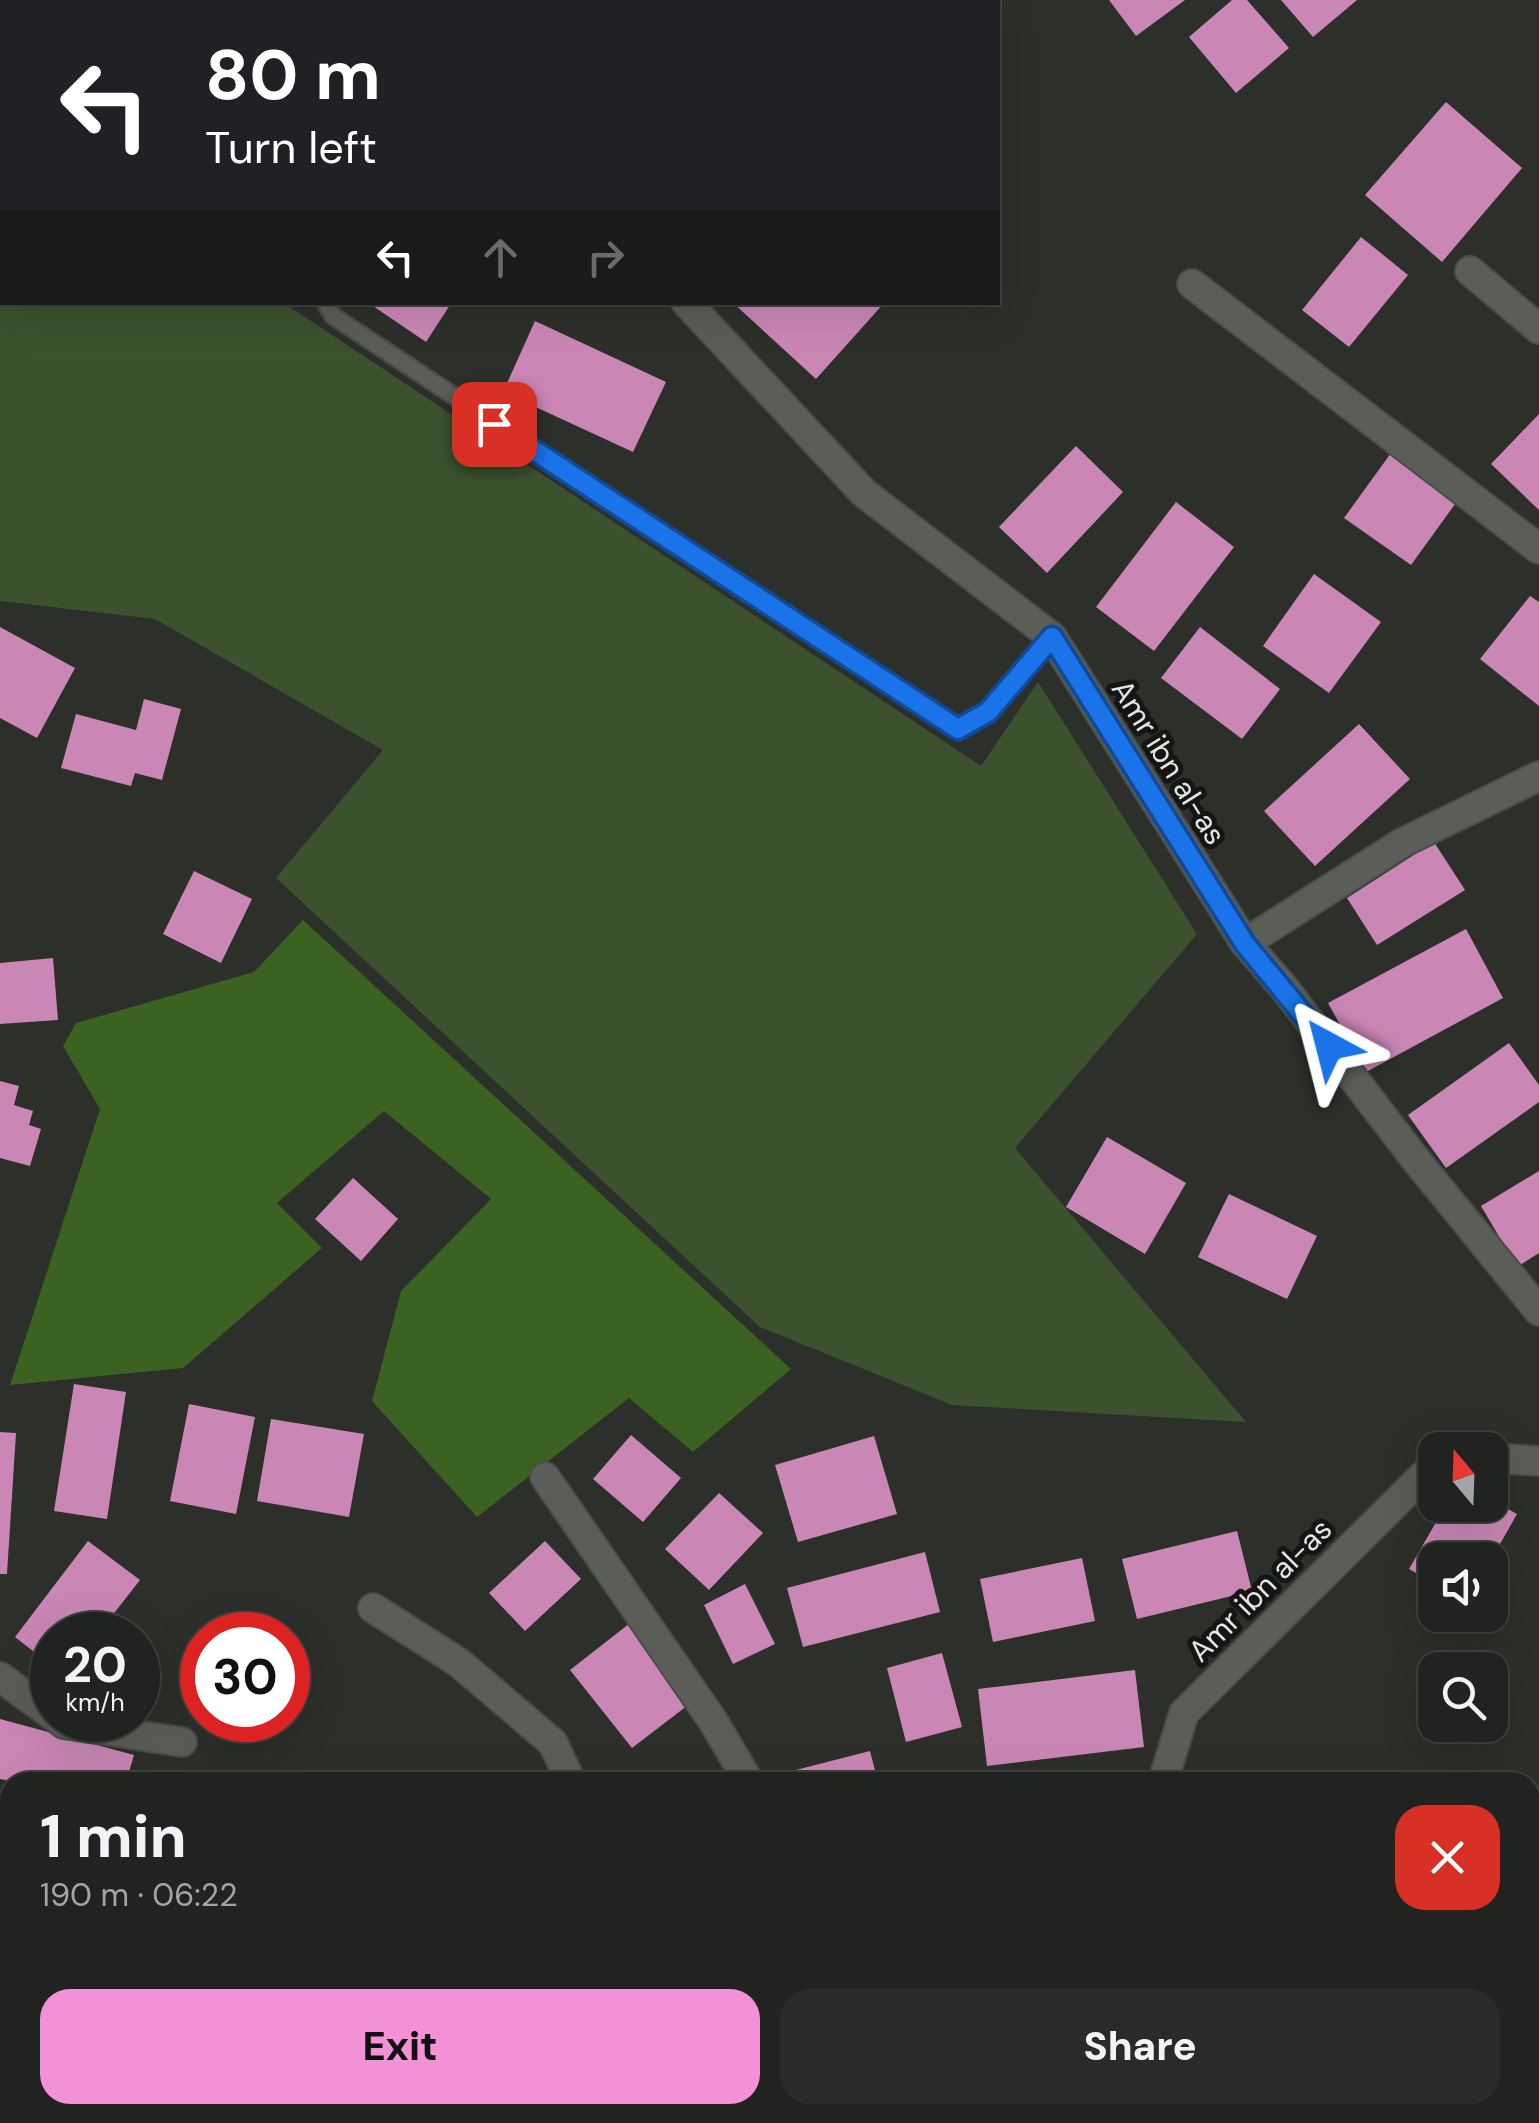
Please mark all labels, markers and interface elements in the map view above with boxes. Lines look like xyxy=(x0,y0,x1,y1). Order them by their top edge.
text: 80 m xyxy=(205,30,381,121)
icon: left xyxy=(40,40,170,170)
text: Turn left xyxy=(205,118,377,177)
icon: left xyxy=(368,230,423,285)
icon: ahead xyxy=(473,230,528,285)
icon: right xyxy=(578,230,633,285)
pin xyxy=(452,382,537,467)
icon: arrive xyxy=(467,397,522,452)
street label: Amr ibn al-as xyxy=(1103,672,1235,852)
position arrow xyxy=(1277,994,1381,1098)
north arrow xyxy=(1418,1432,1508,1522)
map controls xyxy=(1418,1432,1508,1742)
street label: Amr ibn al-as xyxy=(1180,1510,1340,1670)
button: sound xyxy=(1418,1542,1508,1632)
speed limit sign: 30 xyxy=(180,1612,310,1742)
text: 20 xyxy=(63,1632,127,1698)
button: search xyxy=(1418,1652,1508,1742)
text: km/h xyxy=(65,1686,125,1719)
text: 1 min xyxy=(40,1797,187,1876)
button: close xyxy=(1395,1805,1500,1910)
text: 190 m · 06:22 xyxy=(40,1874,238,1916)
button: Exit xyxy=(40,1989,760,2104)
button: Share xyxy=(780,1989,1500,2104)

